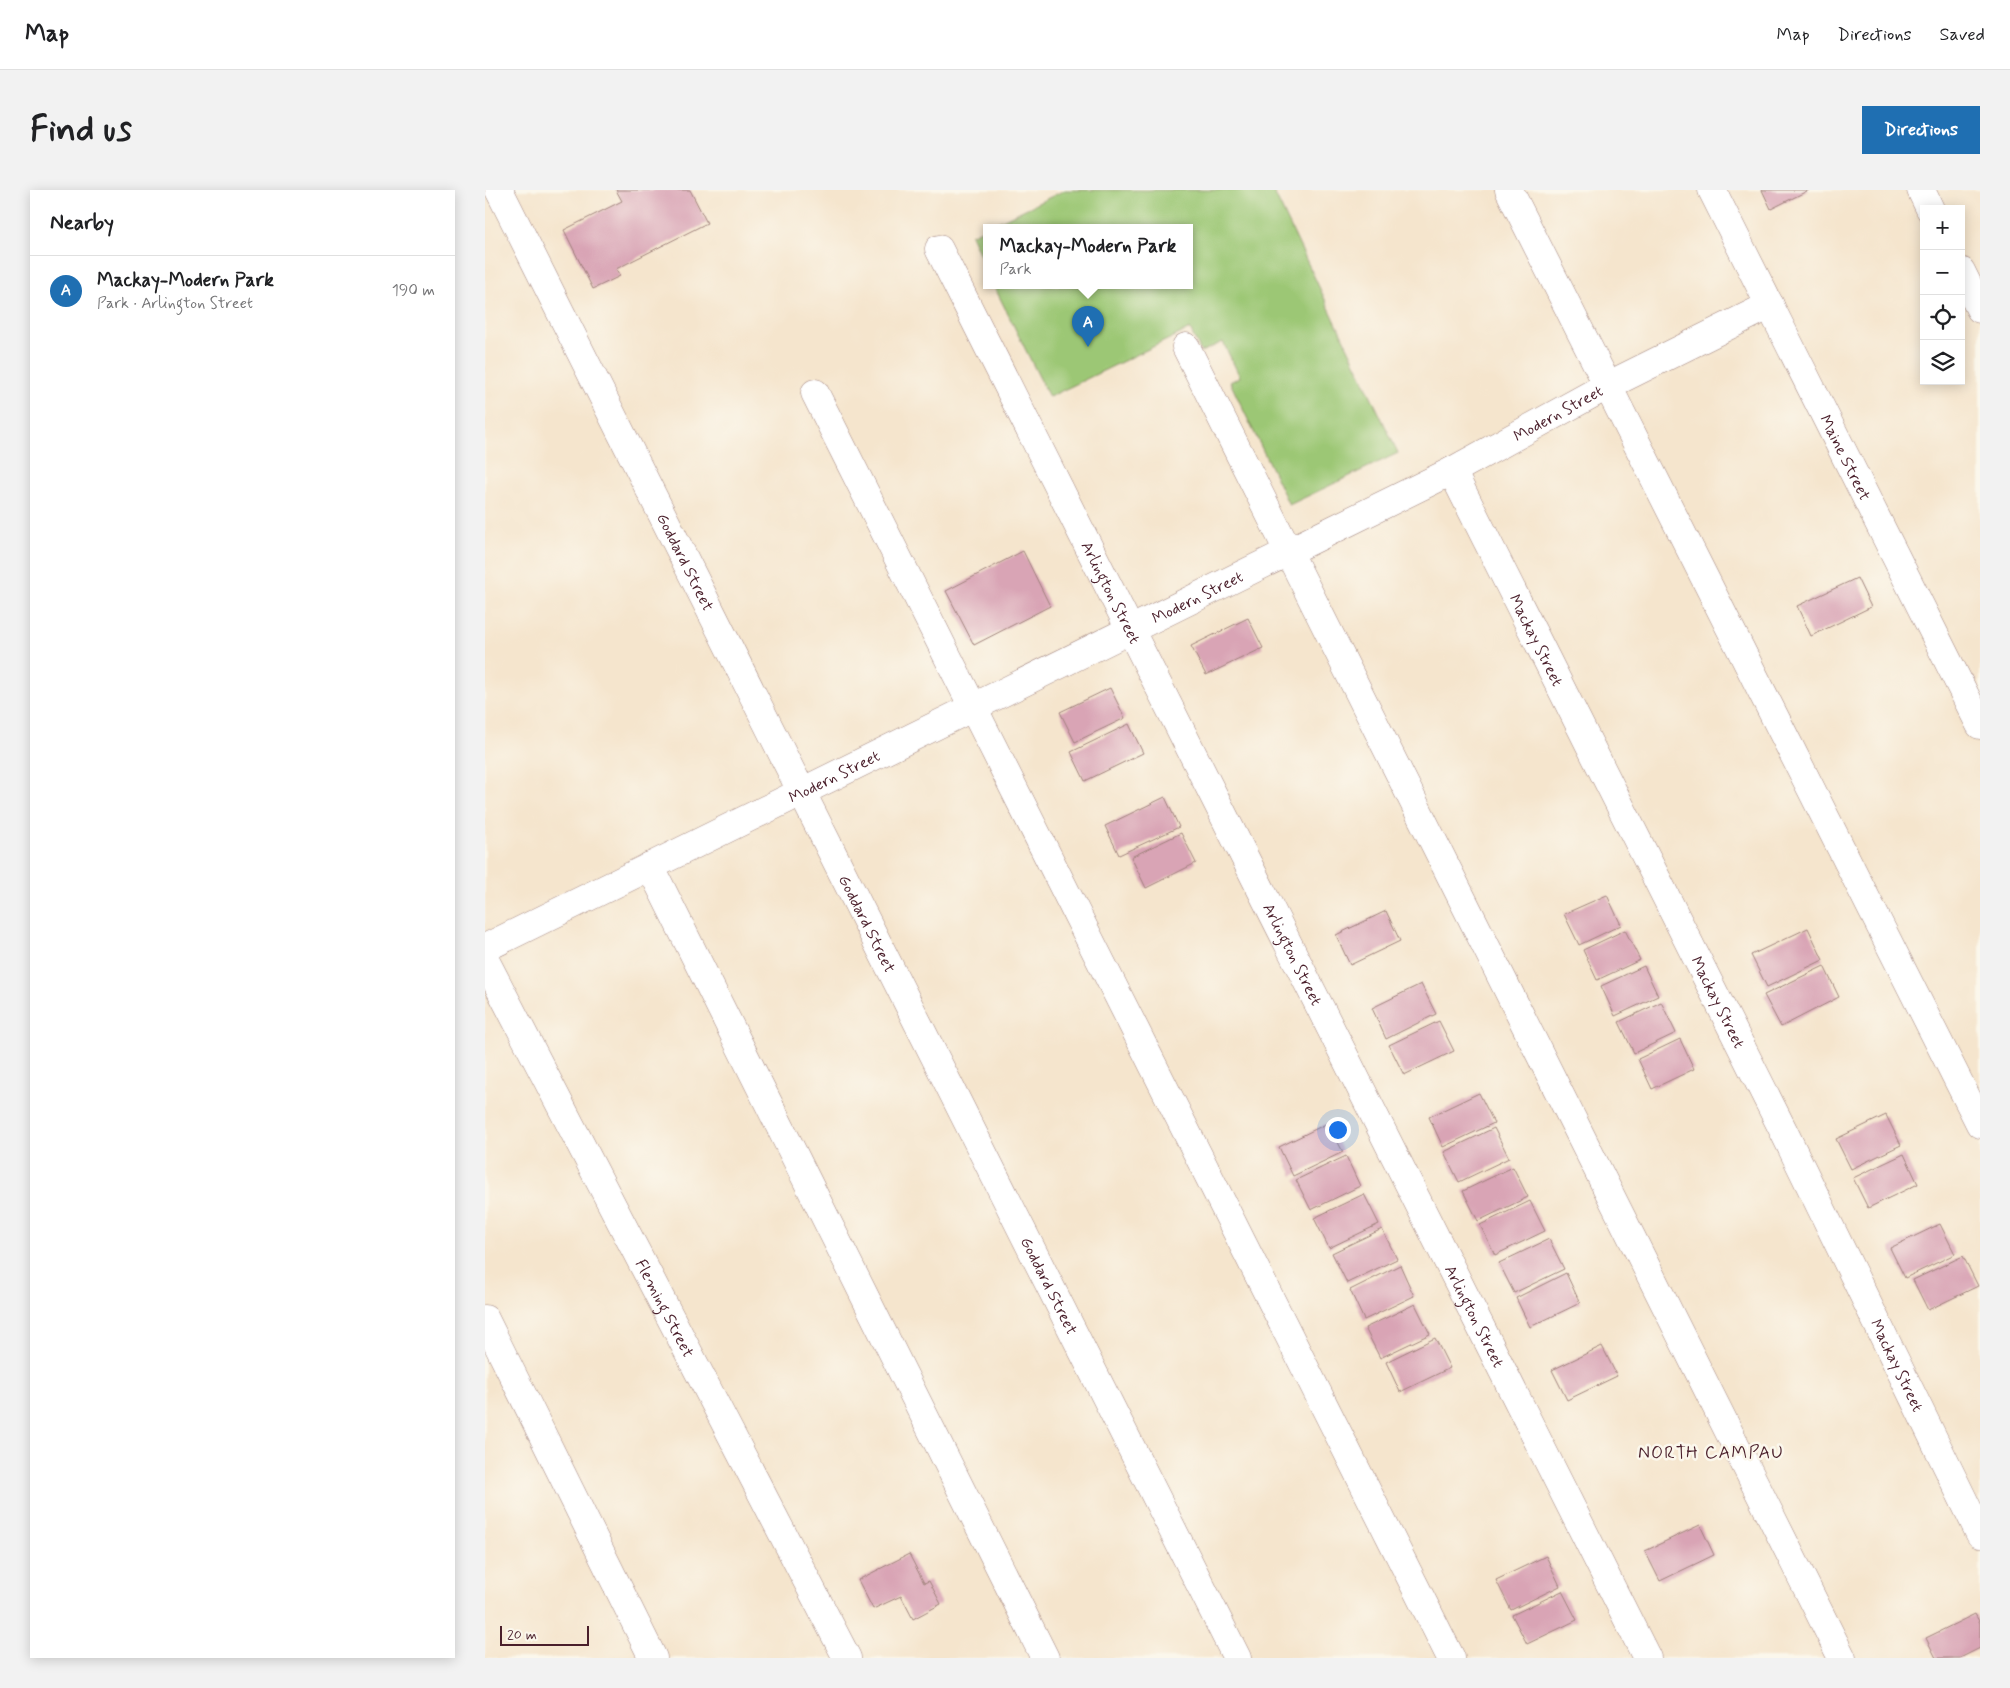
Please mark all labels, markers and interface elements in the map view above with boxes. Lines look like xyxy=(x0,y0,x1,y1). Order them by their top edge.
text: Map xyxy=(25,19,69,50)
text: Map xyxy=(1777,23,1810,47)
text: Directions xyxy=(1838,23,1912,47)
text: Saved xyxy=(1940,23,1985,47)
button: Directions xyxy=(1862,106,1980,154)
text: Find us xyxy=(30,107,132,153)
map controls xyxy=(1920,205,1965,385)
button: + xyxy=(1920,205,1965,250)
text: Nearby xyxy=(50,209,114,237)
popup xyxy=(983,224,1193,289)
text: Mackay-Modern Park xyxy=(1000,234,1176,259)
button: − xyxy=(1920,250,1965,295)
text: Park xyxy=(1000,259,1031,280)
text: Mackay-Modern Park xyxy=(97,268,274,293)
text: A xyxy=(61,280,71,301)
text: 190 m xyxy=(392,280,435,301)
text: Park · Arlington Street xyxy=(97,293,253,314)
button: locate xyxy=(1920,295,1965,340)
pin: A xyxy=(1072,306,1104,347)
button: layers xyxy=(1920,340,1965,385)
street label: Modern Street xyxy=(1510,381,1607,447)
street label: Maine Street xyxy=(1814,411,1875,505)
street label: Goddard Street xyxy=(651,510,718,615)
street label: Arlington Street xyxy=(1076,538,1145,648)
street label: Modern Street xyxy=(1149,567,1247,629)
street label: Mackay Street xyxy=(1504,591,1567,690)
street label: Modern Street xyxy=(785,746,884,809)
street label: Goddard Street xyxy=(833,872,900,977)
street label: Arlington Street xyxy=(1257,900,1326,1009)
street label: Mackay Street xyxy=(1685,953,1749,1052)
your location xyxy=(1325,1117,1351,1143)
street label: Goddard Street xyxy=(1015,1233,1082,1339)
street label: Fleming Street xyxy=(630,1256,699,1362)
street label: Arlington Street xyxy=(1439,1262,1508,1371)
street label: Mackay Street xyxy=(1865,1316,1928,1415)
district label: NORTH CAMPAU xyxy=(1638,1441,1784,1465)
scale bar xyxy=(500,1623,589,1646)
text: 20 m xyxy=(507,1626,537,1644)

